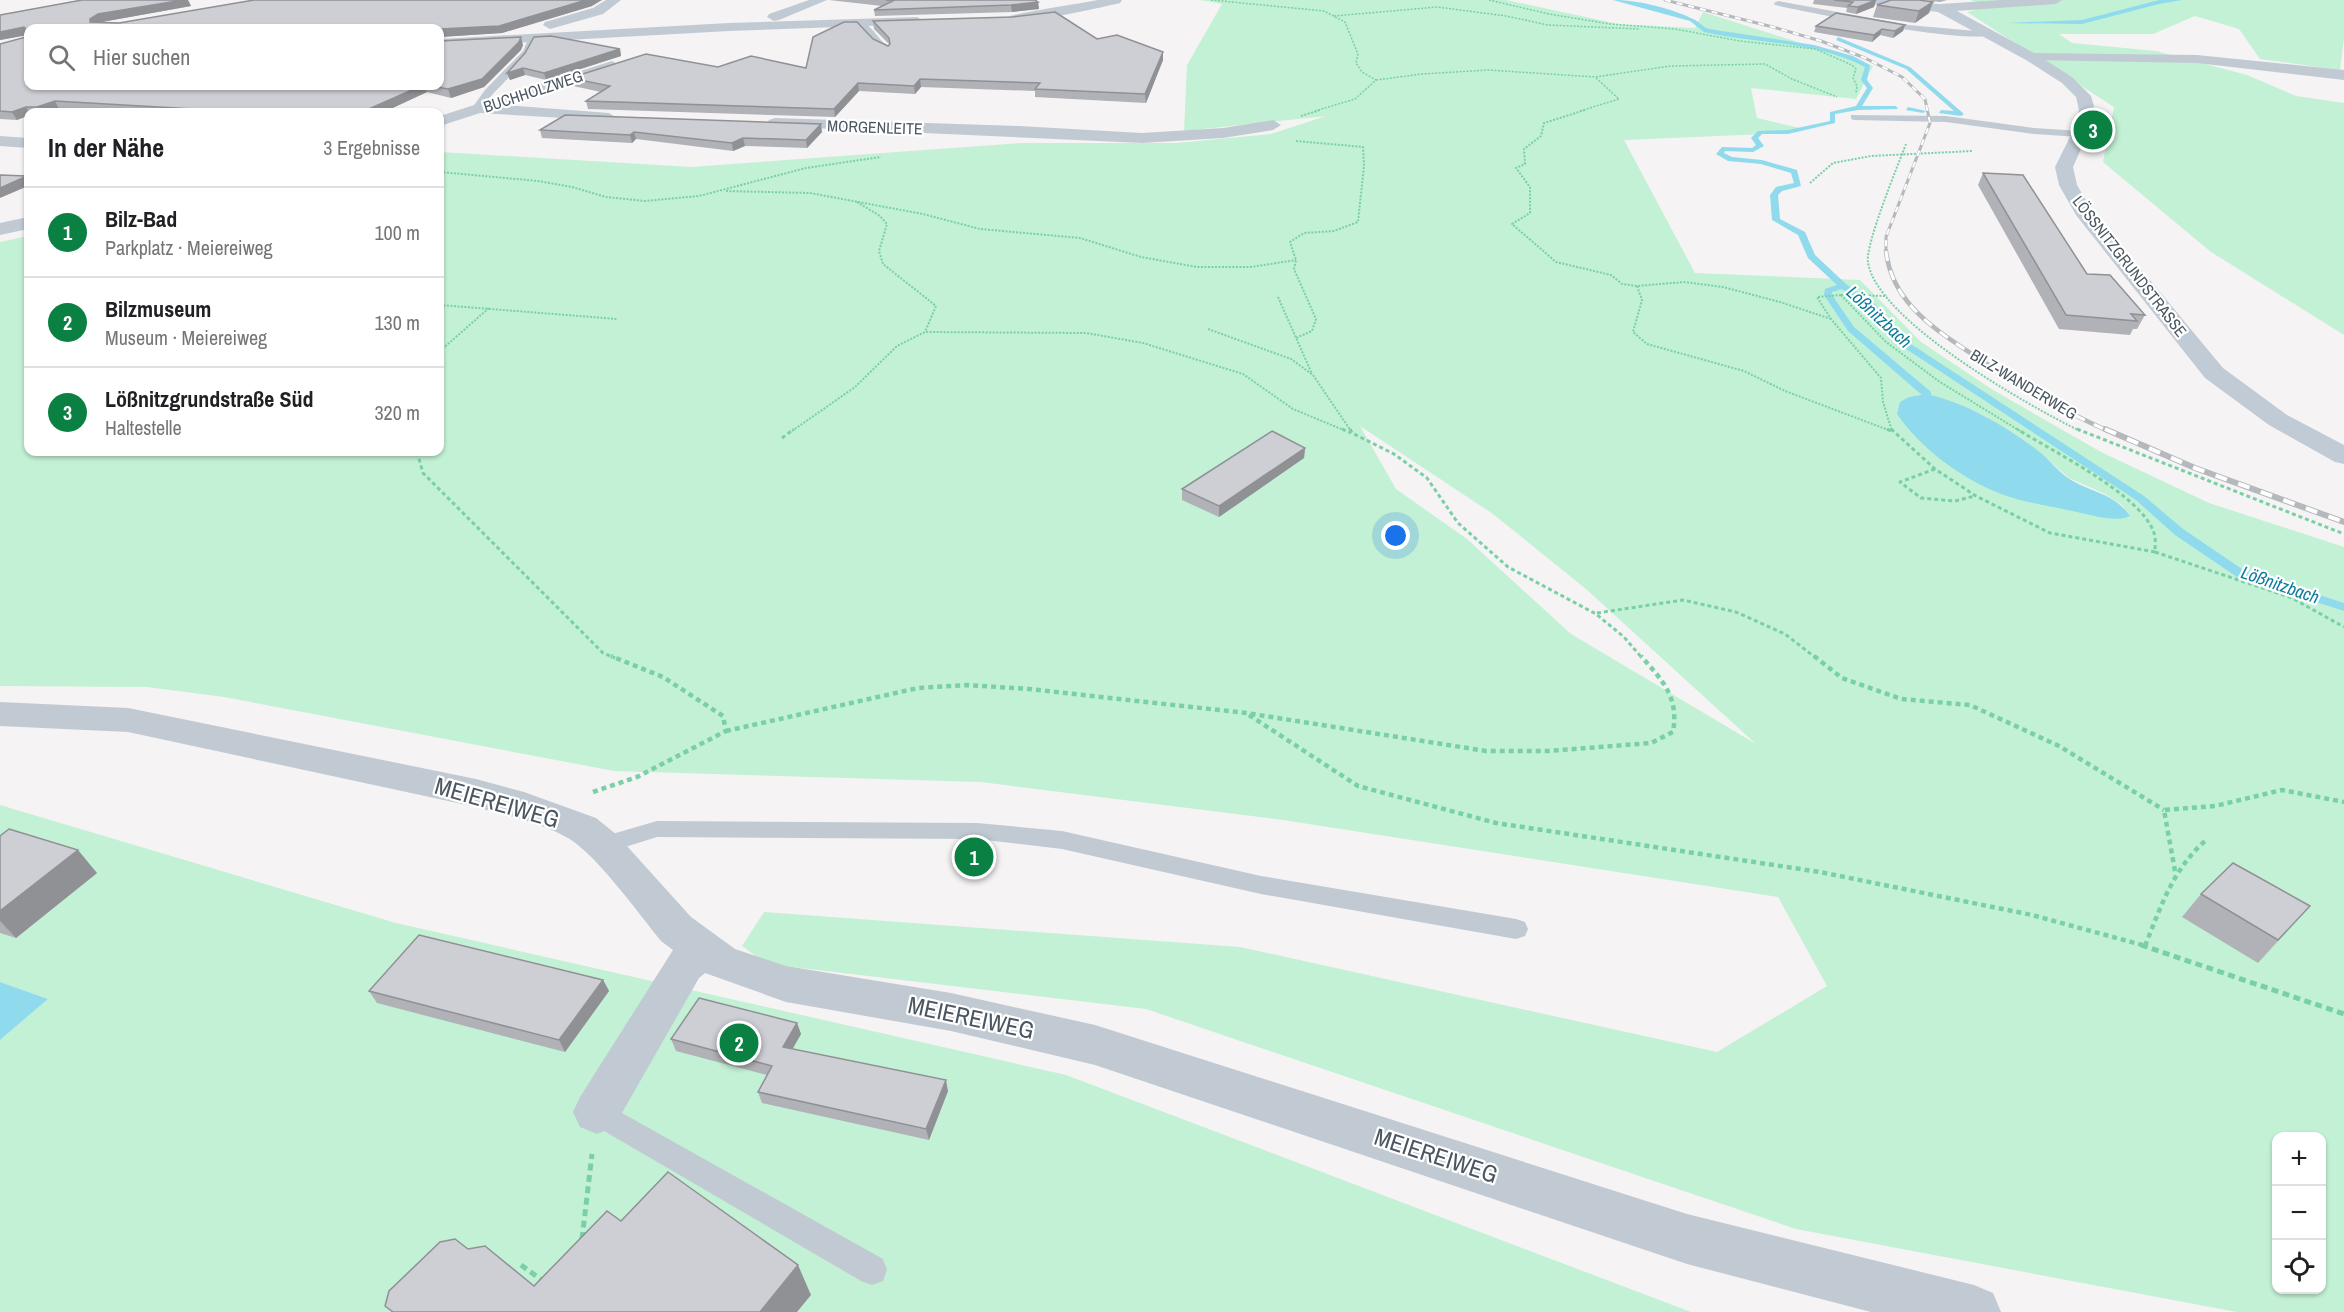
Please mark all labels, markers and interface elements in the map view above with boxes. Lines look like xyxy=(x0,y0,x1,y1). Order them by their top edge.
search box xyxy=(24,24,444,90)
icon: search xyxy=(45,41,78,74)
text: Hier suchen xyxy=(93,42,190,72)
street label: BUCHHOLZWEG xyxy=(480,65,586,117)
pin: 3 xyxy=(2074,108,2112,152)
street label: MORGENLEITE xyxy=(827,114,923,140)
text: In der Nähe xyxy=(48,130,164,165)
text: 3 Ergebnisse xyxy=(323,134,420,161)
street label: LÖSSNITZGRUNDSTRASSE xyxy=(2068,191,2192,341)
text: Bilz-Bad xyxy=(105,204,177,234)
text: 1 xyxy=(63,219,72,246)
text: 100 m xyxy=(374,219,420,246)
text: Parkplatz · Meiereiweg xyxy=(105,234,273,261)
water label: Lößnitzbach xyxy=(1841,280,1918,353)
text: Bilzmuseum xyxy=(105,294,211,324)
text: 2 xyxy=(63,309,72,336)
text: 130 m xyxy=(374,309,420,336)
text: Museum · Meiereiweg xyxy=(105,324,267,351)
street label: BILZ-WANDERWEG xyxy=(1966,343,2082,425)
text: Lößnitzgrundstraße Süd xyxy=(105,384,313,414)
text: 3 xyxy=(63,399,72,426)
text: 320 m xyxy=(374,399,420,426)
text: Haltestelle xyxy=(105,414,182,441)
your location xyxy=(1381,521,1410,550)
water label: Lößnitzbach xyxy=(2238,559,2323,610)
street label: MEIEREIWEG xyxy=(431,769,563,835)
pin: 1 xyxy=(954,834,994,880)
street label: MEIEREIWEG xyxy=(905,988,1037,1046)
pin: 2 xyxy=(720,1020,758,1066)
street label: MEIEREIWEG xyxy=(1371,1120,1502,1190)
map controls xyxy=(2272,1132,2326,1294)
button: + xyxy=(2272,1132,2326,1186)
button: − xyxy=(2272,1186,2326,1240)
button: locate xyxy=(2272,1240,2326,1294)

